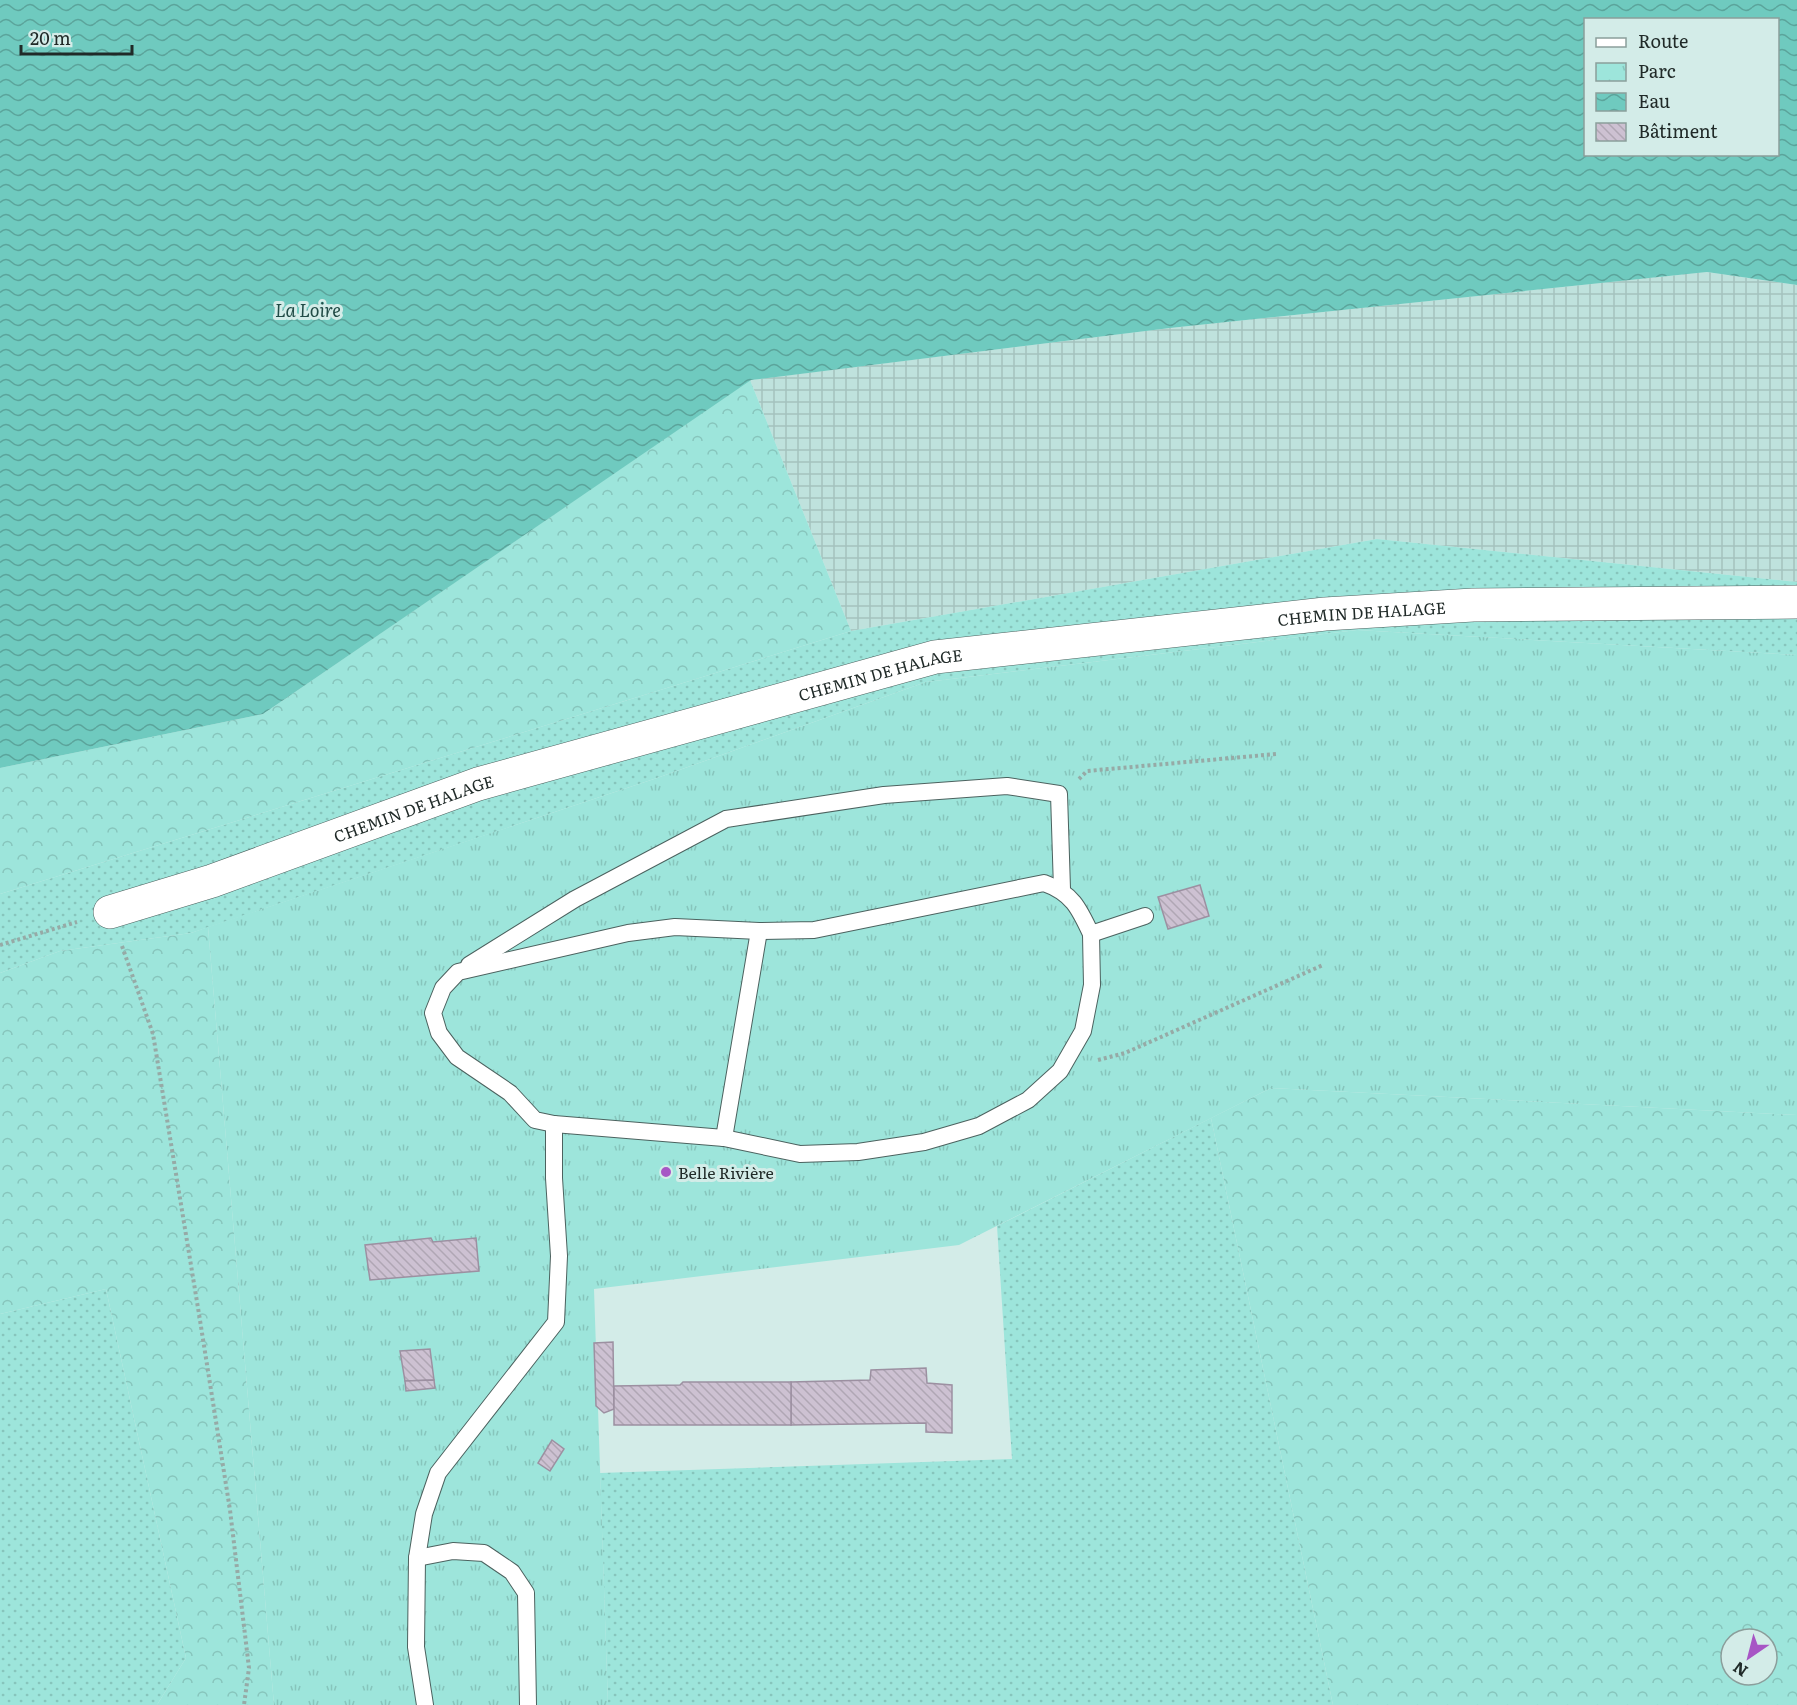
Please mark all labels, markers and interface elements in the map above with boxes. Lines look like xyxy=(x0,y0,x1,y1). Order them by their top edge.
scale bar xyxy=(21,18,132,56)
legend xyxy=(1584,18,1779,156)
text: 20 m xyxy=(30,24,71,51)
text: Route xyxy=(1638,27,1688,54)
text: Parc xyxy=(1638,57,1676,84)
text: Eau xyxy=(1638,87,1670,114)
text: Bâtiment xyxy=(1638,117,1718,144)
water label: La Loire xyxy=(275,296,341,323)
street label: CHEMIN DE HALAGE xyxy=(1276,595,1446,631)
street label: CHEMIN DE HALAGE xyxy=(796,642,963,706)
street label: CHEMIN DE HALAGE xyxy=(330,768,496,848)
place label: Belle Rivière xyxy=(678,1160,774,1184)
marker: Belle Rivière xyxy=(659,1165,673,1179)
north arrow xyxy=(1719,1627,1779,1687)
text: N xyxy=(1727,1656,1752,1684)

